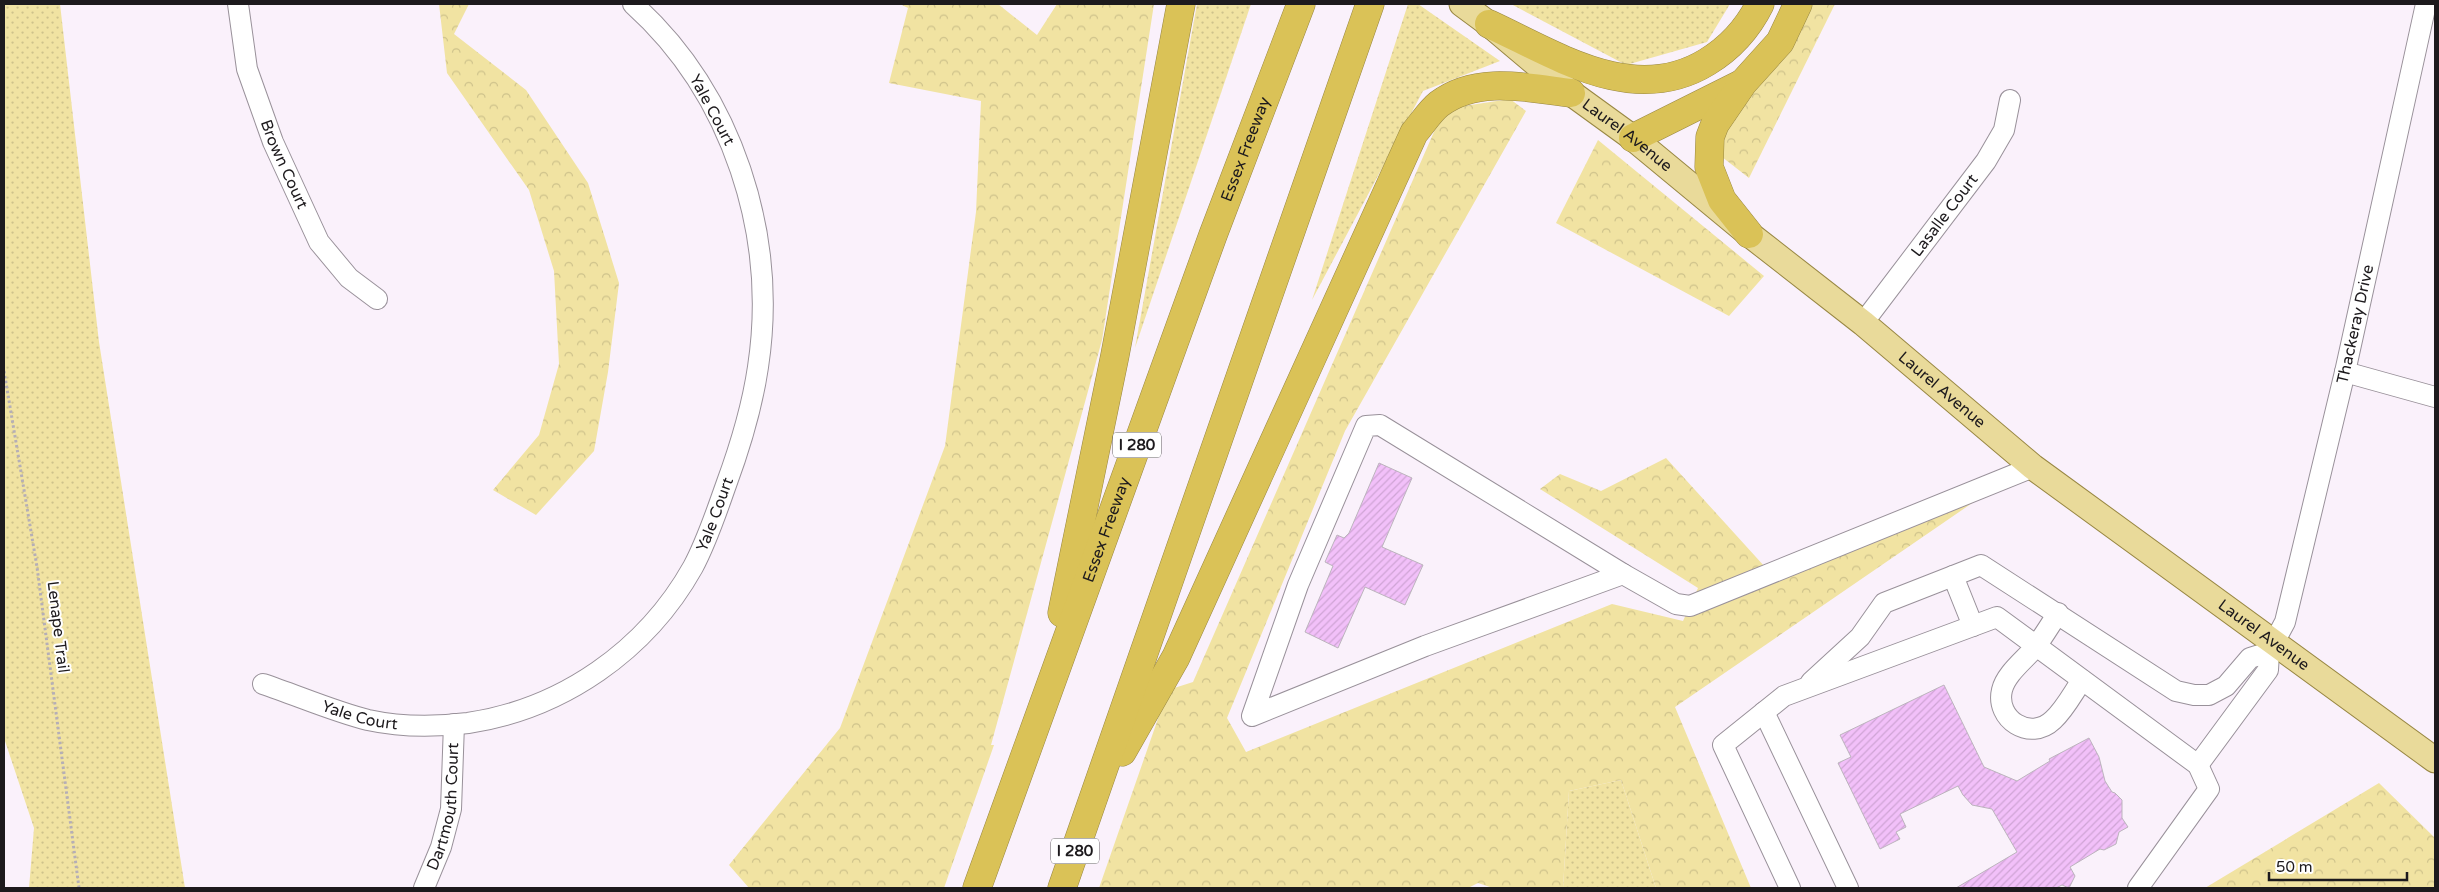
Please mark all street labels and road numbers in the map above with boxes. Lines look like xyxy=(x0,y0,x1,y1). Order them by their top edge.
street label: Yale Court xyxy=(685,71,739,149)
street label: Essex Freeway xyxy=(1217,94,1275,205)
street label: Laurel Avenue xyxy=(1578,94,1676,176)
street label: Brown Court xyxy=(256,117,312,212)
street label: Lasalle Court xyxy=(1907,170,1982,261)
street label: Thackeray Drive xyxy=(2332,263,2378,386)
street label: Laurel Avenue xyxy=(1894,347,1990,432)
road number: I 280 xyxy=(1113,432,1161,458)
street label: Essex Freeway xyxy=(1078,474,1135,585)
street label: Yale Court xyxy=(692,475,738,555)
street label: Lenape Trail xyxy=(42,580,74,674)
street label: Laurel Avenue xyxy=(2214,595,2313,675)
street label: Yale Court xyxy=(319,696,399,734)
street label: Dartmouth Court xyxy=(422,742,463,873)
road number: I 280 xyxy=(1051,838,1099,864)

